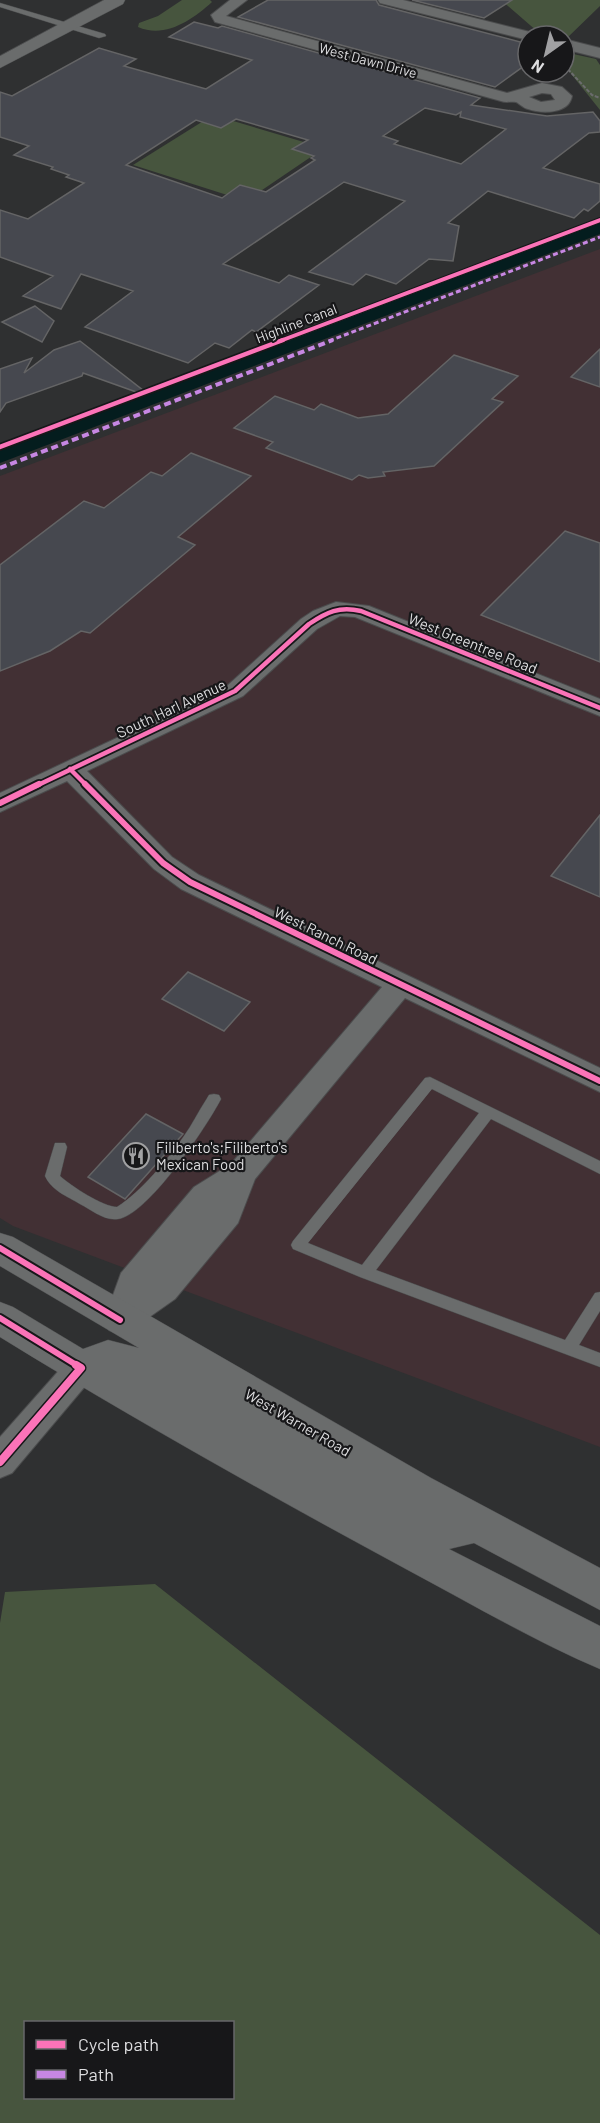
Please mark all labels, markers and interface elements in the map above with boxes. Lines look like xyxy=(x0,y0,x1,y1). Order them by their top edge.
north arrow xyxy=(516,24,576,84)
street label: West Dawn Drive xyxy=(317,39,419,81)
text: N xyxy=(528,56,547,78)
street label: Highline Canal xyxy=(253,300,339,346)
street label: West Greentree Road xyxy=(406,609,540,677)
street label: South Harl Avenue xyxy=(113,675,229,741)
street label: West Ranch Road xyxy=(271,902,381,968)
place label: Filiberto's;Filiberto's Mexican Food xyxy=(156,1138,287,1173)
restaurant icon: Filiberto's;Filiberto's Mexican Food xyxy=(121,1141,151,1171)
street label: West Warner Road xyxy=(242,1384,354,1460)
legend xyxy=(24,2021,234,2099)
text: Cycle path xyxy=(78,2033,159,2055)
text: Path xyxy=(78,2063,114,2085)

